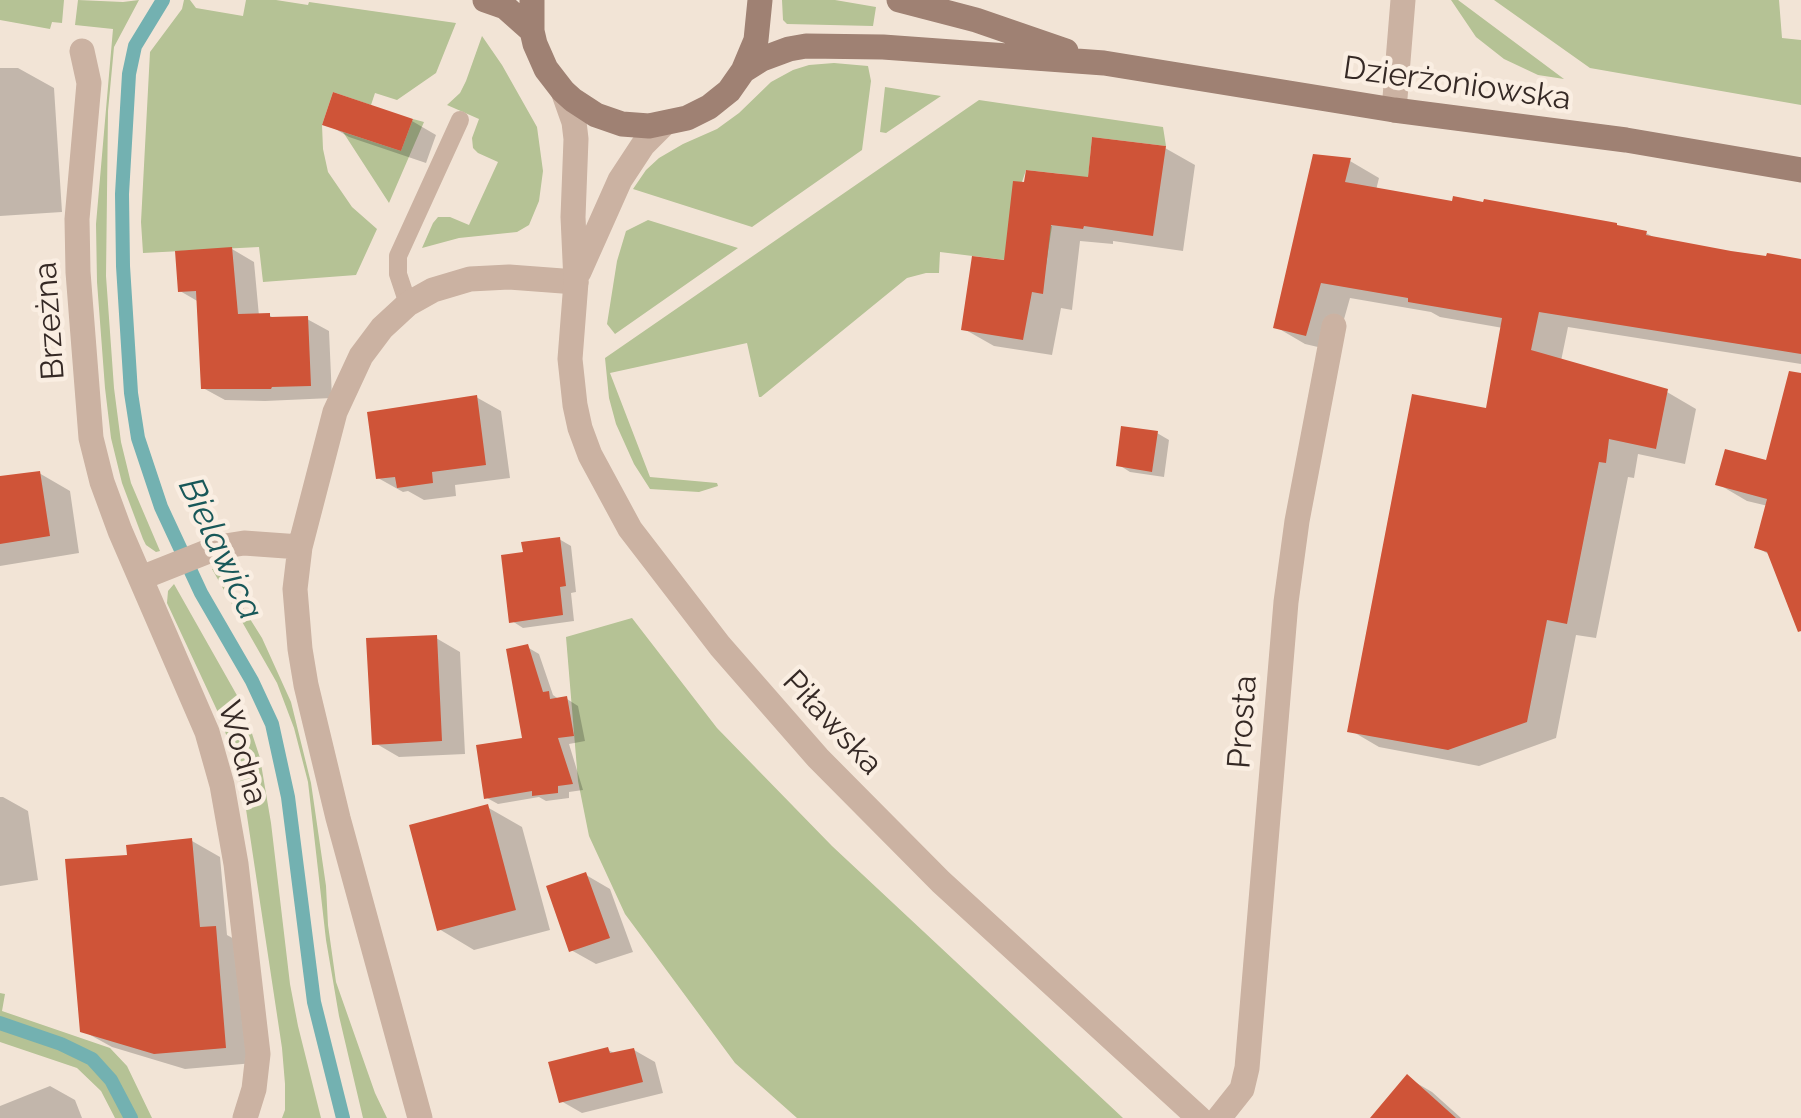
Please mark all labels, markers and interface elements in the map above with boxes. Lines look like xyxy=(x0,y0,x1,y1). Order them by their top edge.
street label: Dzierżoniowska xyxy=(1341,49,1573,119)
street label: Brzeżna xyxy=(27,261,73,381)
water label: Bielawica xyxy=(169,471,271,627)
street label: Piławska xyxy=(774,663,890,783)
street label: Prosta xyxy=(1221,674,1265,770)
street label: Wodna xyxy=(209,697,275,809)

